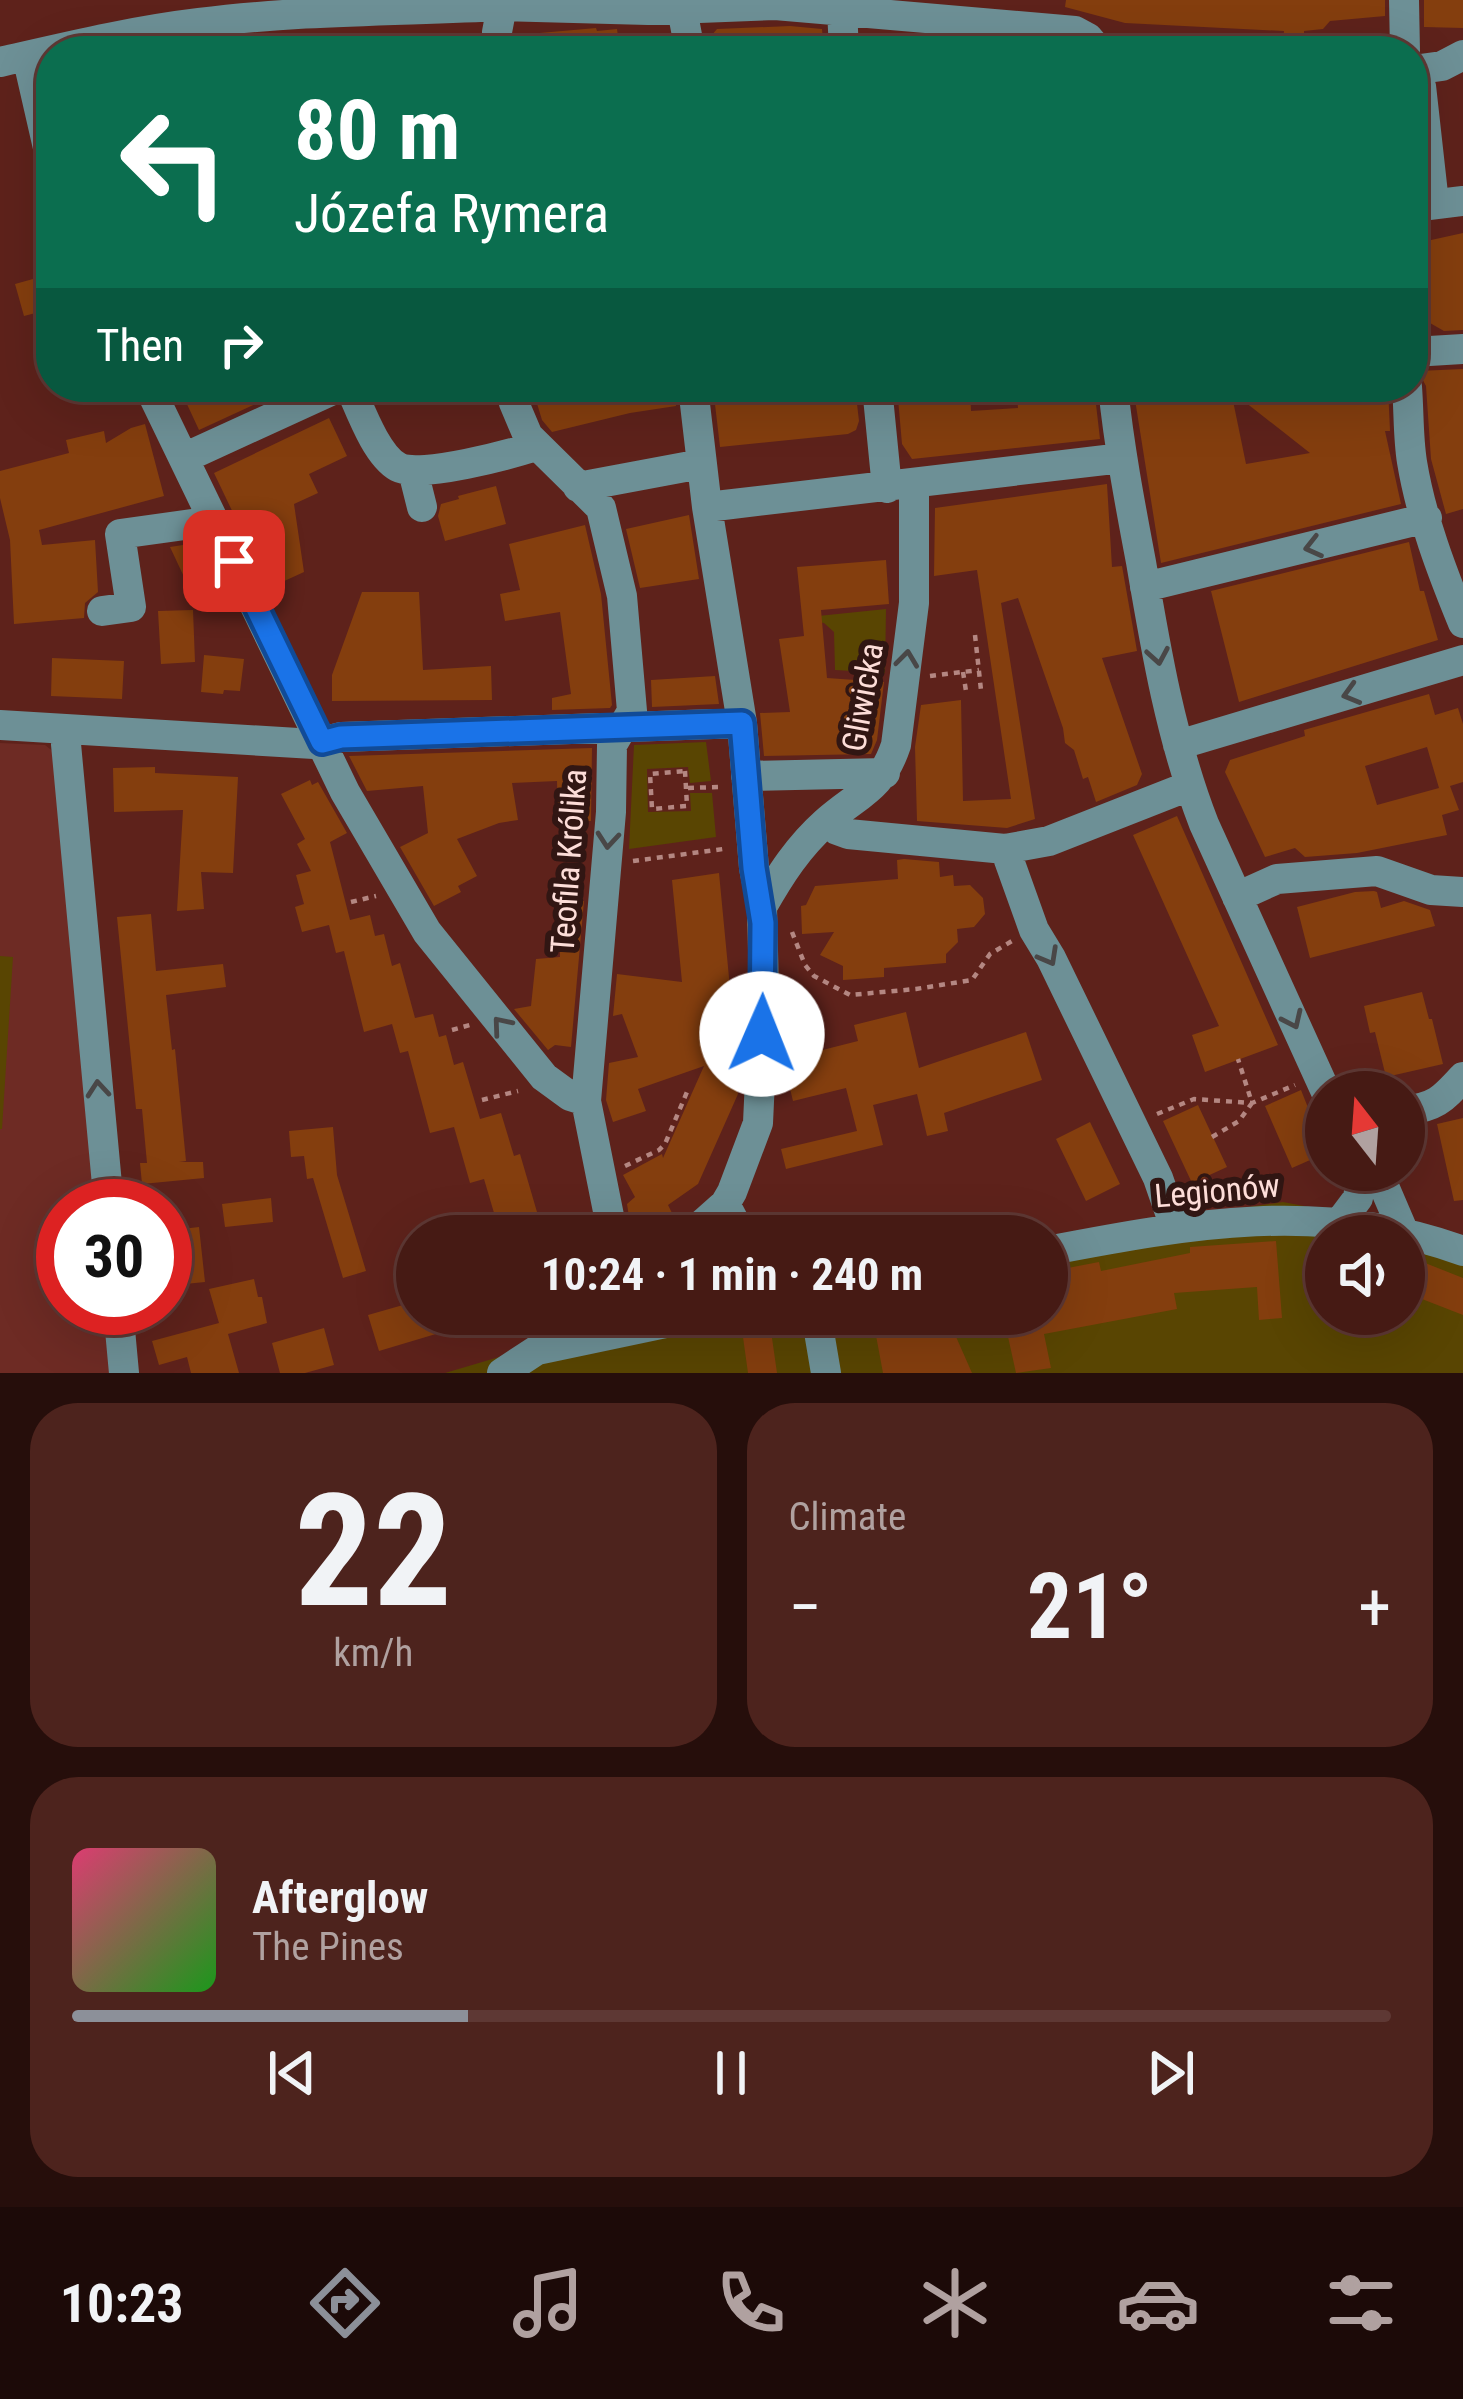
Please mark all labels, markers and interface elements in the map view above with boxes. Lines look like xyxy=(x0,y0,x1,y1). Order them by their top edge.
text: 80 m xyxy=(294,81,461,180)
icon: left xyxy=(96,84,252,240)
text: Józefa Rymera xyxy=(294,182,609,245)
icon: right xyxy=(208,312,274,378)
text: Then xyxy=(96,319,184,372)
pin xyxy=(183,510,285,612)
icon: arrive xyxy=(201,528,267,594)
one-way arrow xyxy=(1304,533,1324,558)
street label: Gliwicka xyxy=(834,640,891,754)
one-way arrow xyxy=(1144,646,1169,666)
one-way arrow xyxy=(893,650,919,669)
one-way arrow xyxy=(1341,680,1362,705)
street label: Teofila Królika xyxy=(543,767,594,955)
one-way arrow xyxy=(596,831,622,850)
one-way arrow xyxy=(1035,944,1058,965)
position arrow xyxy=(699,971,825,1097)
one-way arrow xyxy=(1279,1008,1303,1029)
one-way arrow xyxy=(493,1017,515,1039)
north arrow xyxy=(1305,1071,1425,1191)
map controls xyxy=(1305,1071,1425,1335)
one-way arrow xyxy=(86,1080,111,1099)
street label: Legionów xyxy=(1153,1166,1281,1215)
speed limit sign: 30 xyxy=(36,1179,192,1335)
button: sound xyxy=(1305,1215,1425,1335)
text: 10:24 · 1 min · 240 m xyxy=(541,1248,923,1301)
text: 22 xyxy=(294,1460,452,1643)
text: Climate xyxy=(789,1494,906,1540)
text: 21° xyxy=(1027,1555,1153,1660)
text: − xyxy=(789,1569,822,1646)
text: + xyxy=(1358,1569,1391,1646)
text: km/h xyxy=(333,1630,413,1676)
text: Afterglow xyxy=(252,1871,428,1924)
text: The Pines xyxy=(252,1924,404,1970)
icon: previous xyxy=(259,2040,325,2106)
icon: pause xyxy=(698,2040,764,2106)
icon: next xyxy=(1138,2040,1204,2106)
icon: directions xyxy=(303,2261,387,2345)
icon: music xyxy=(506,2261,590,2345)
icon: phone xyxy=(709,2261,793,2345)
icon: climate xyxy=(913,2261,997,2345)
icon: car xyxy=(1116,2261,1200,2345)
icon: filters xyxy=(1319,2261,1403,2345)
text: 10:23 xyxy=(60,2272,184,2335)

